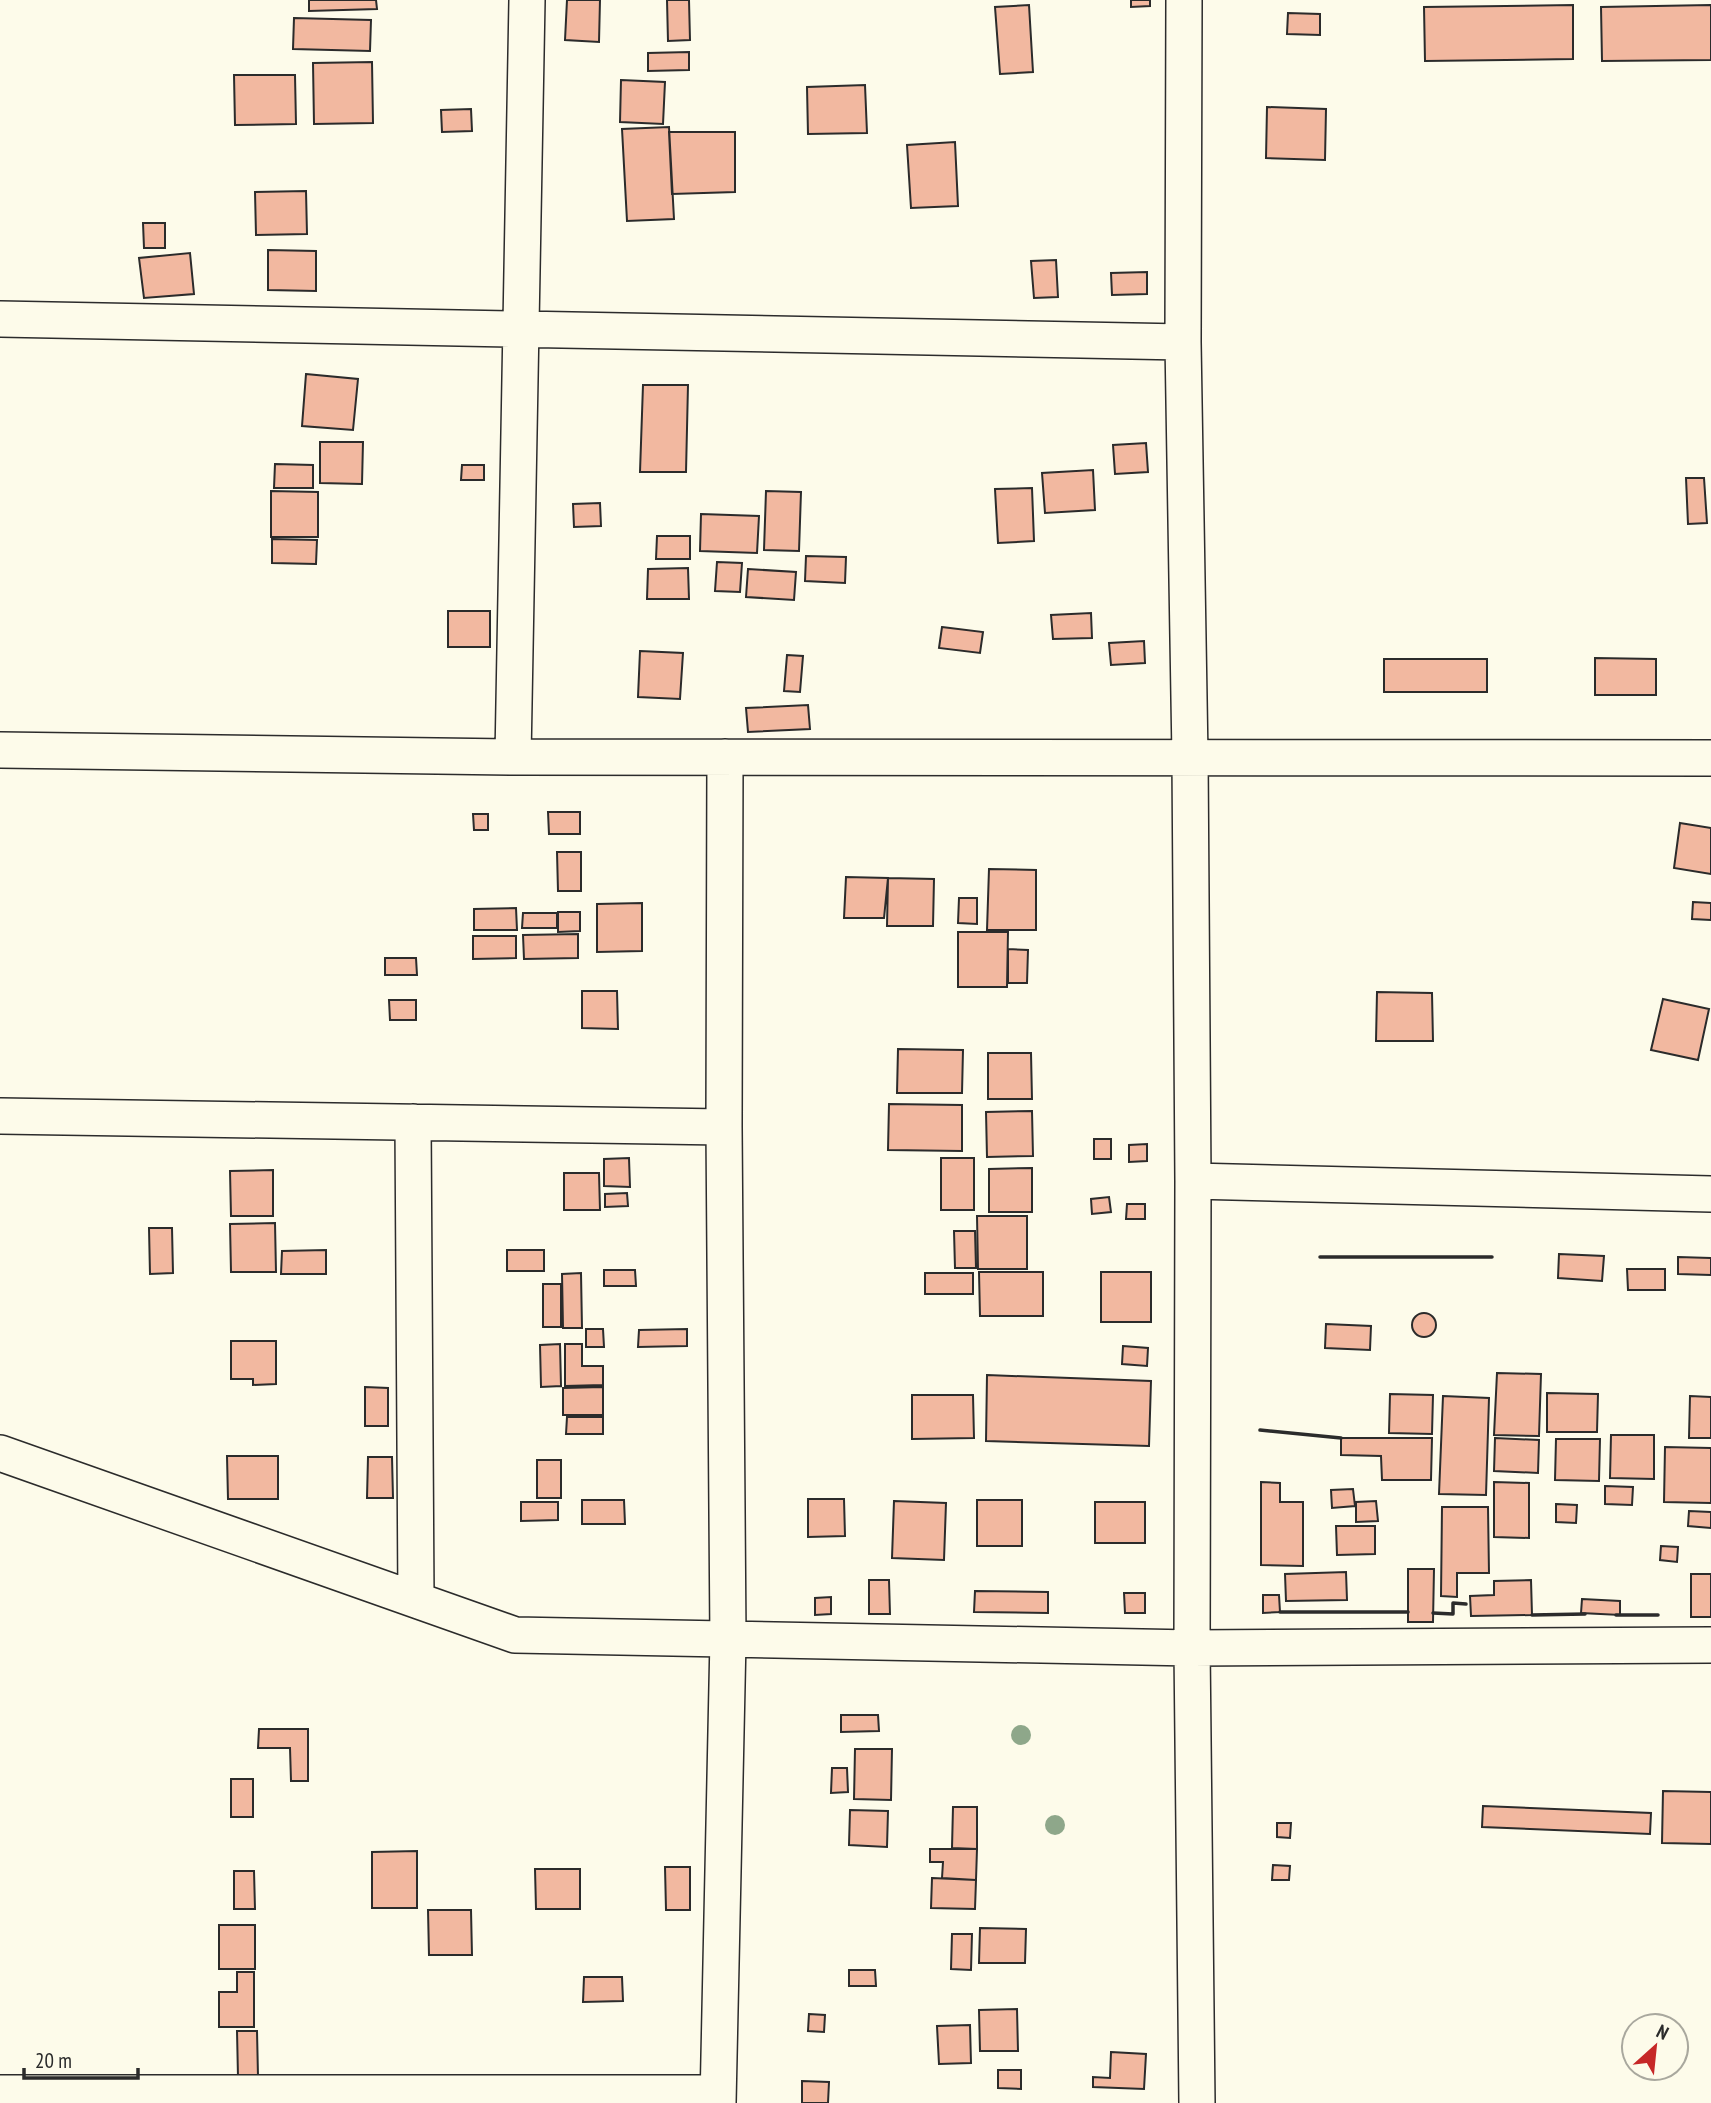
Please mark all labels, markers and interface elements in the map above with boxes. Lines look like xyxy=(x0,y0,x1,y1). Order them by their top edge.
north arrow xyxy=(1620,2012,1690,2082)
text: N xyxy=(1653,2019,1673,2045)
scale bar xyxy=(24,2036,138,2080)
text: 20 m xyxy=(35,2047,72,2074)

